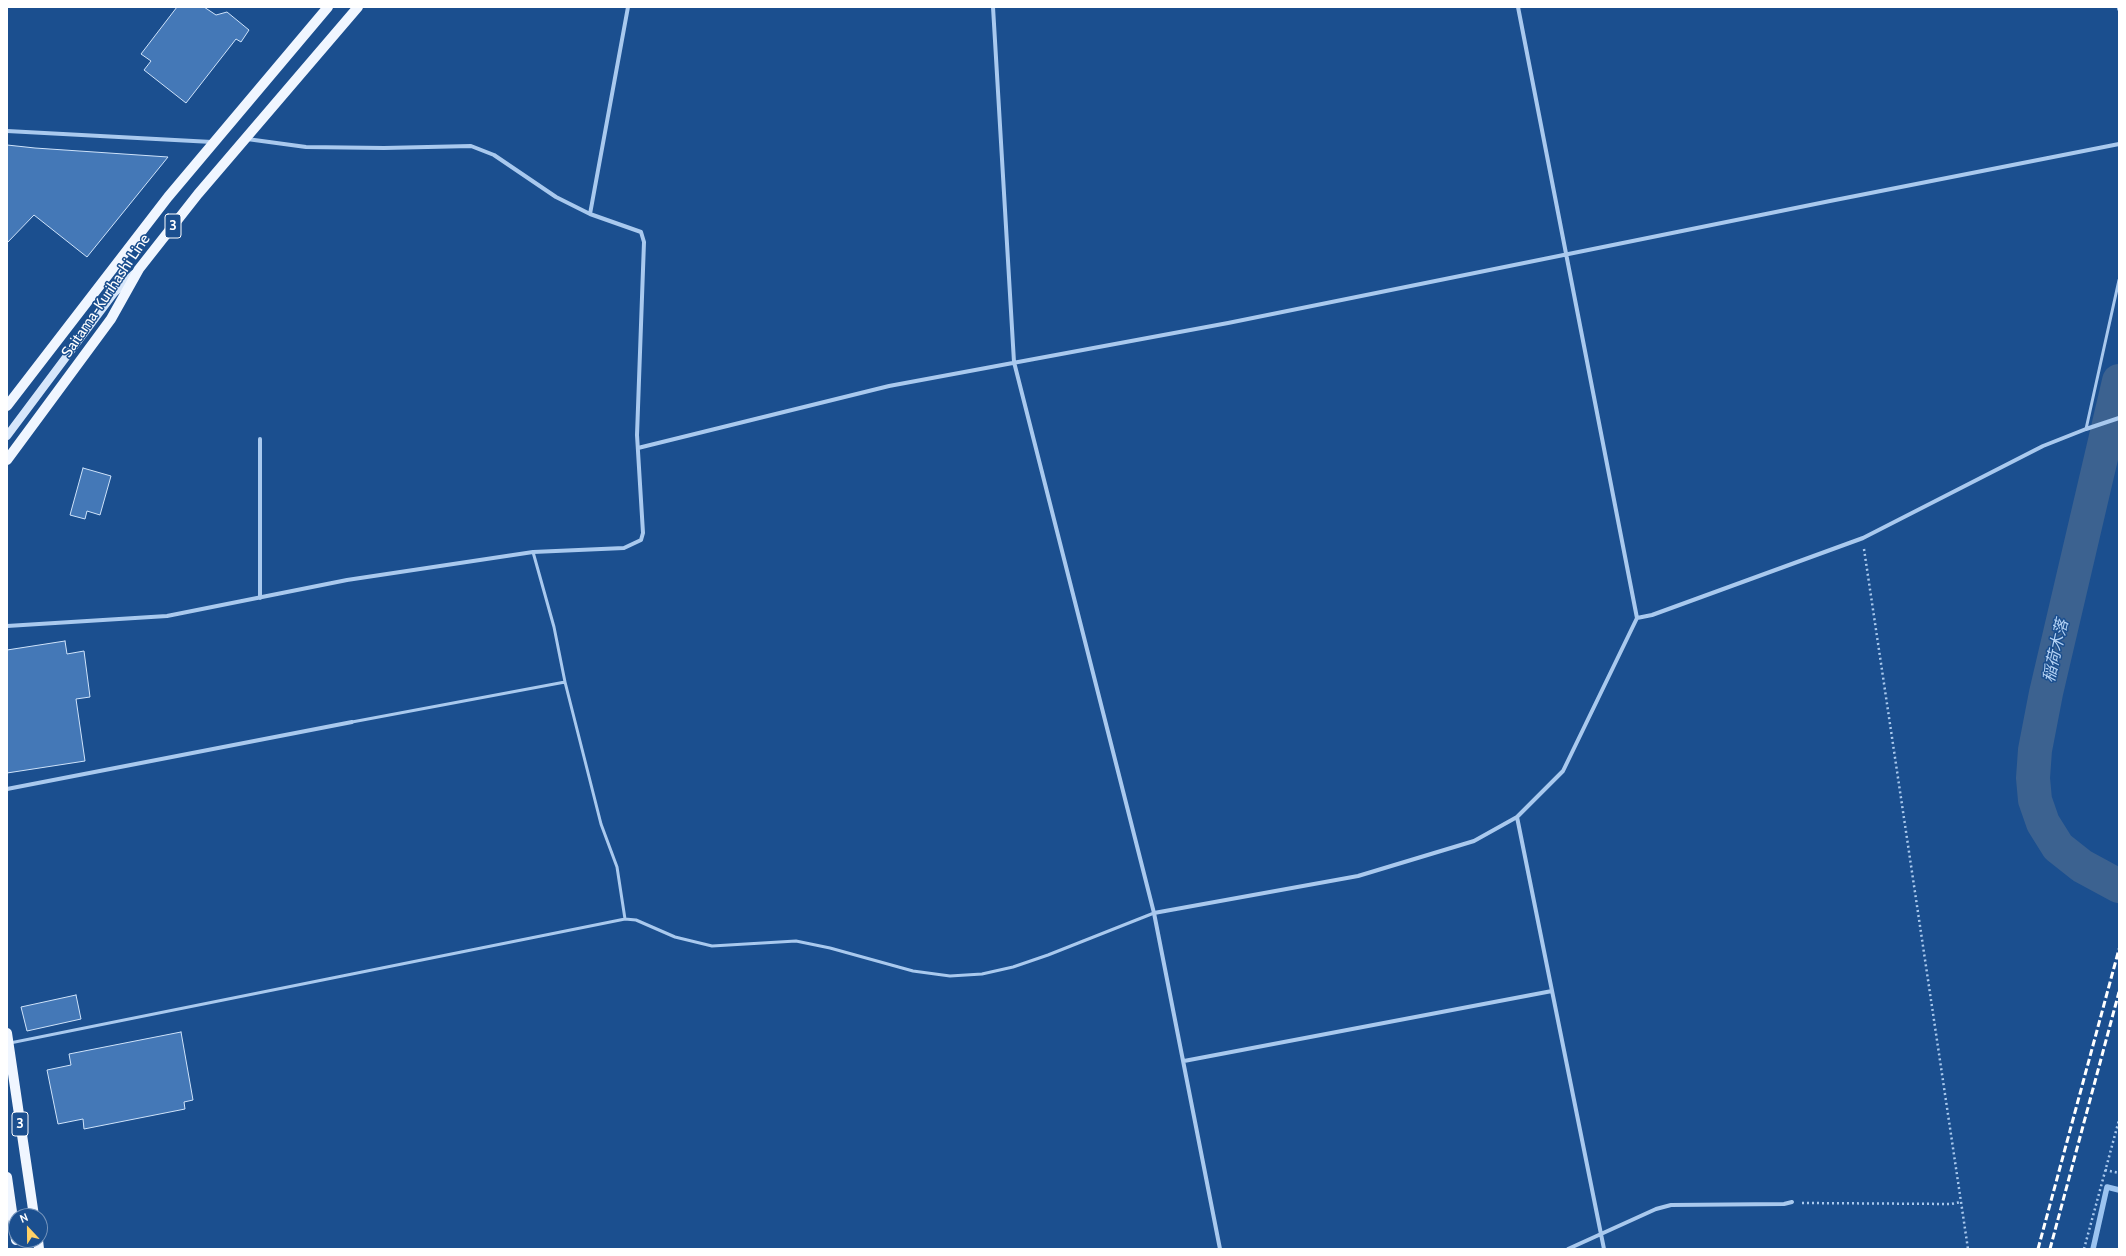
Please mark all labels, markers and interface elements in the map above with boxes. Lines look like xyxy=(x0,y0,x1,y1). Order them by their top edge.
road number: 3 xyxy=(165,214,181,238)
street label: Saitama-Kurihashi Line xyxy=(58,231,154,361)
water label: 稲荷木落 xyxy=(2039,618,2073,684)
road number: 3 xyxy=(12,1112,28,1136)
north arrow xyxy=(8,1208,48,1248)
text: N xyxy=(18,1210,30,1226)

